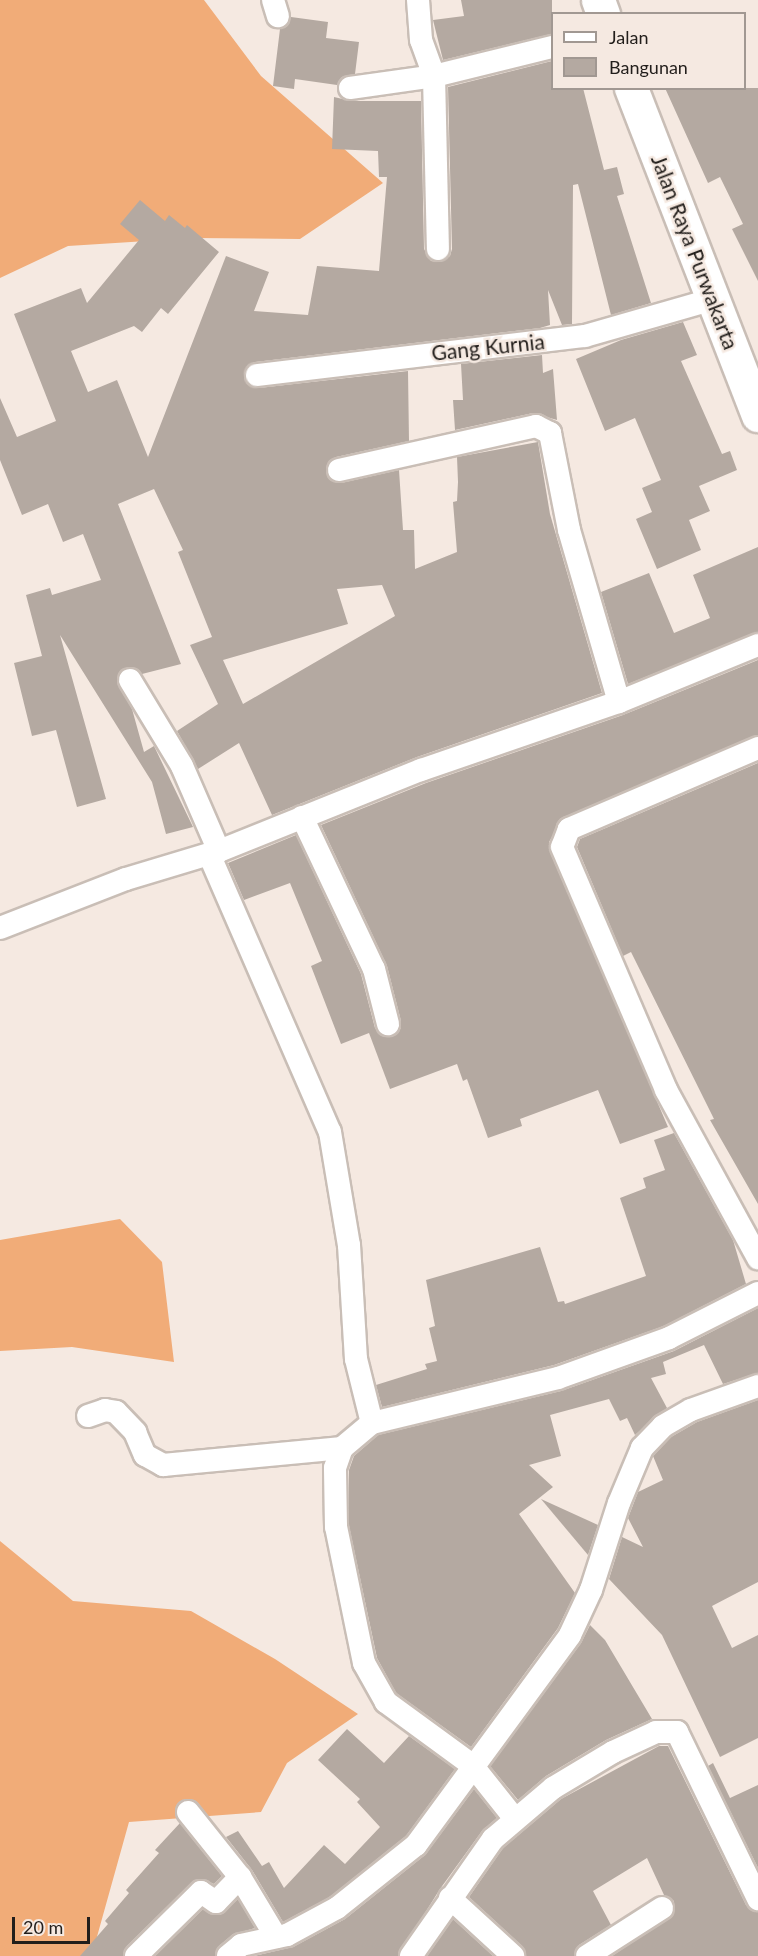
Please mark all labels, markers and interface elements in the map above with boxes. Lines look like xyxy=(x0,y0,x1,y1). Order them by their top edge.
legend xyxy=(551,12,746,90)
text: Jalan xyxy=(609,26,648,48)
text: Bangunan xyxy=(609,56,688,78)
street label: Jalan Raya Purwakarta xyxy=(646,151,744,353)
street label: Gang Kurnia xyxy=(430,329,546,365)
scale bar xyxy=(15,1905,93,1943)
text: 20 m xyxy=(23,1916,63,1938)

